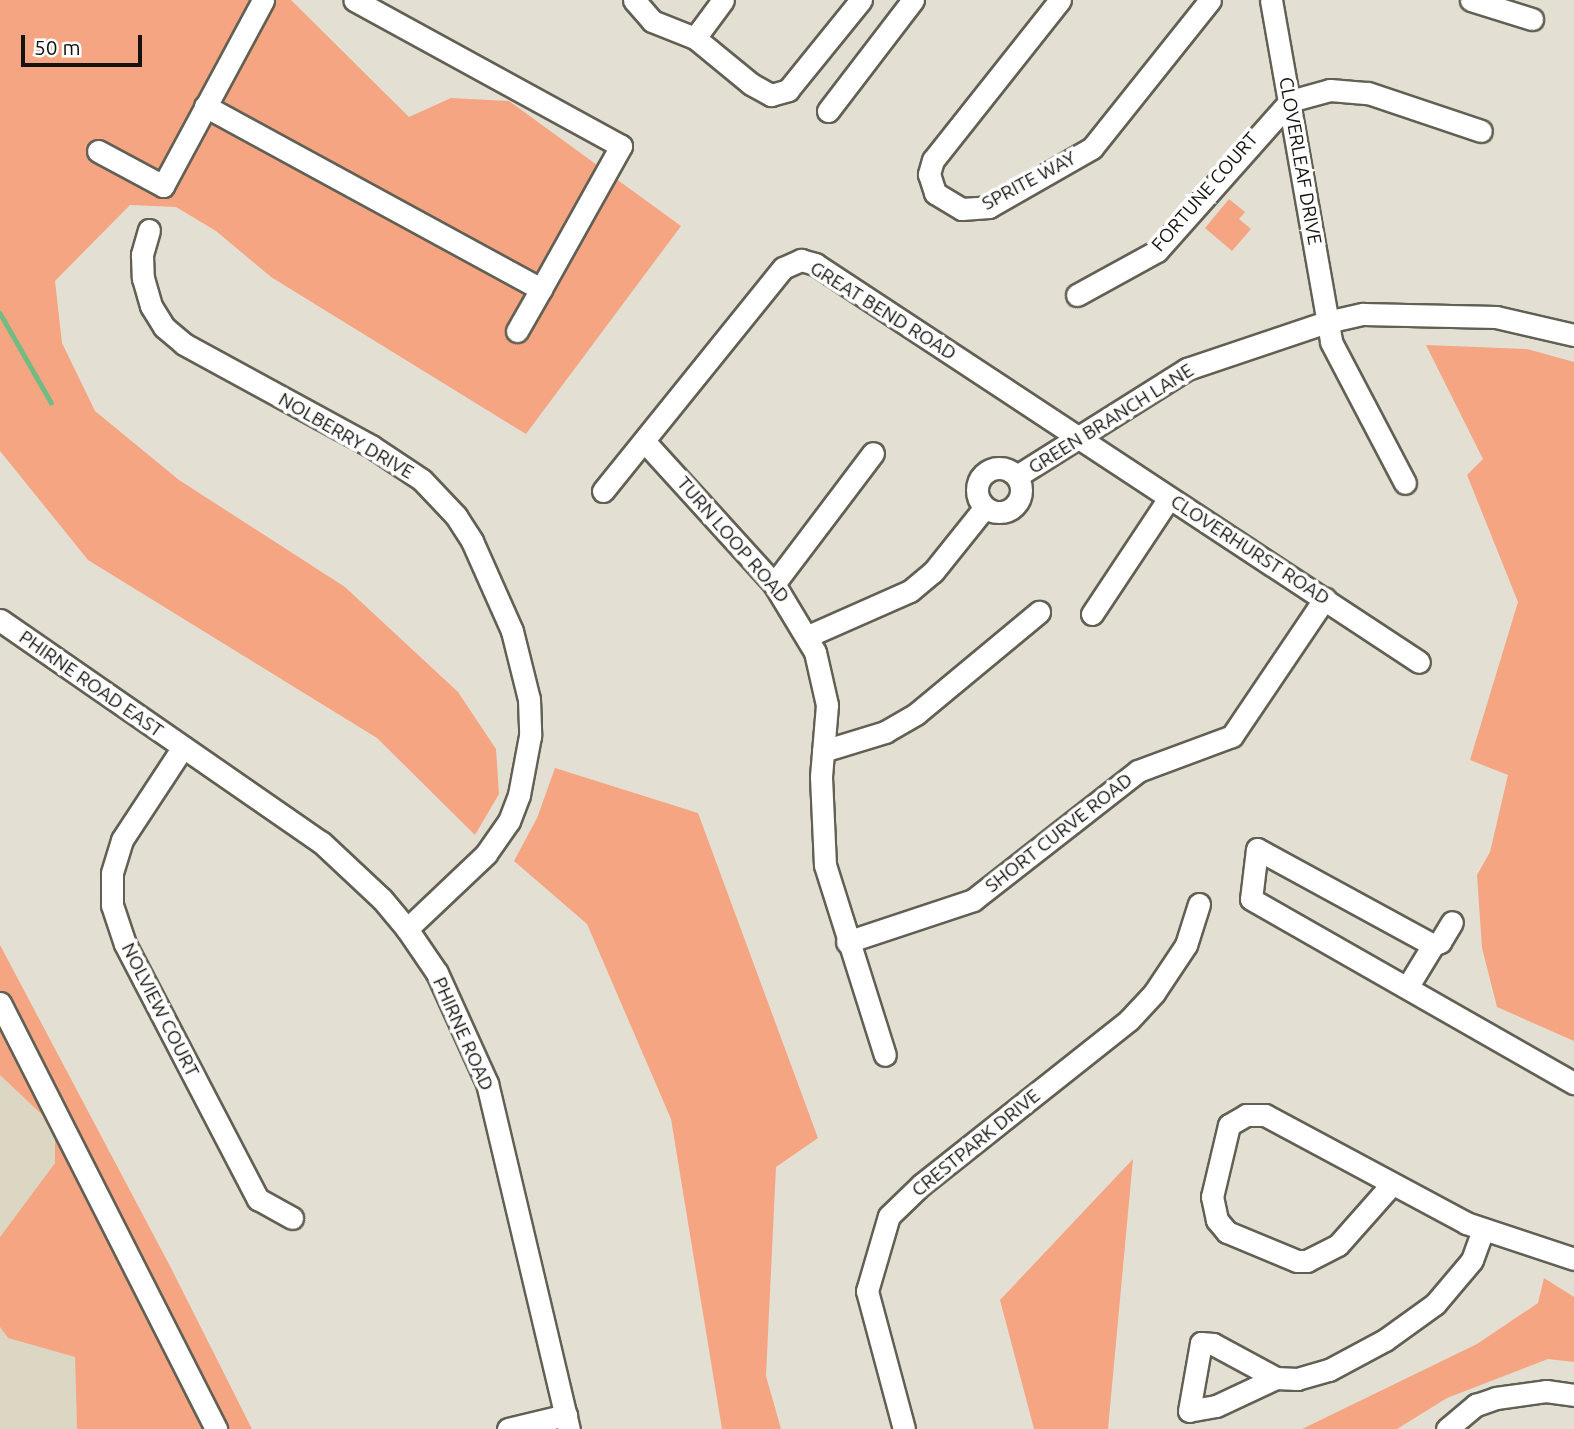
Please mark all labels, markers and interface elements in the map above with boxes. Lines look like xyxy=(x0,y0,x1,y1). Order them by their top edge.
scale bar xyxy=(24,21,145,65)
text: 50 m xyxy=(34,35,81,59)
street label: CLOVERLEAF DRIVE xyxy=(1274,75,1326,247)
street label: FORTUNE COURT xyxy=(1147,128,1263,256)
street label: SPRITE WAY xyxy=(978,147,1080,215)
street label: GREAT BEND ROAD xyxy=(806,257,960,365)
street label: GREEN BRANCH LANE xyxy=(1024,359,1198,479)
street label: NOLBERRY DRIVE xyxy=(274,388,418,484)
street label: TURN LOOP ROAD xyxy=(672,472,794,608)
street label: CLOVERHURST ROAD xyxy=(1166,490,1334,610)
street label: PHIRNE ROAD EAST xyxy=(15,626,167,742)
street label: SHORT CURVE ROAD xyxy=(981,769,1137,897)
street label: NOLVIEW COURT xyxy=(116,939,204,1081)
street label: PHIRNE ROAD xyxy=(428,974,498,1094)
street label: CRESTPARK DRIVE xyxy=(907,1084,1045,1202)

